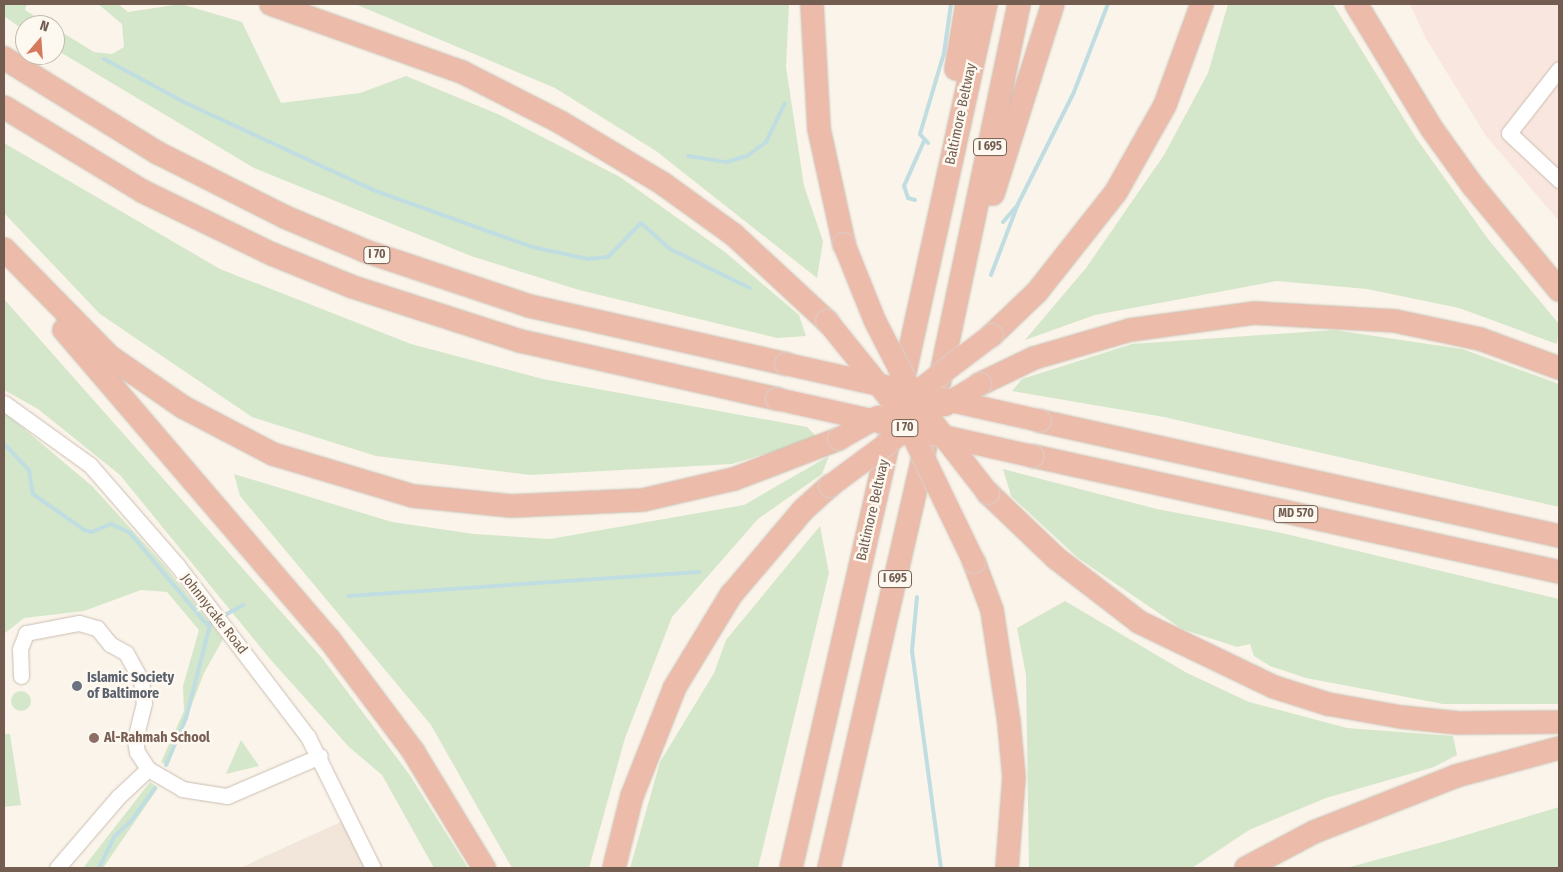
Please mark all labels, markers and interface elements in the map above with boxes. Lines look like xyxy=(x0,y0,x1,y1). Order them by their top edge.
north arrow xyxy=(15,15,65,65)
text: N xyxy=(38,17,51,36)
street label: Baltimore Beltway xyxy=(942,62,980,166)
road number: I 695 xyxy=(972,138,1008,156)
road number: I 70 xyxy=(363,246,391,264)
road number: I 70 xyxy=(891,418,919,438)
street label: Baltimore Beltway xyxy=(853,458,893,562)
road number: MD 570 xyxy=(1272,504,1320,524)
street label: Johnnycake Road xyxy=(177,570,251,658)
road number: I 695 xyxy=(878,570,912,588)
place label: Islamic Society of Baltimore xyxy=(87,670,174,702)
marker: Islamic Society of Baltimore xyxy=(71,680,83,692)
place label: Al-Rahmah School xyxy=(104,730,210,746)
marker: Al-Rahmah School xyxy=(88,732,100,744)

